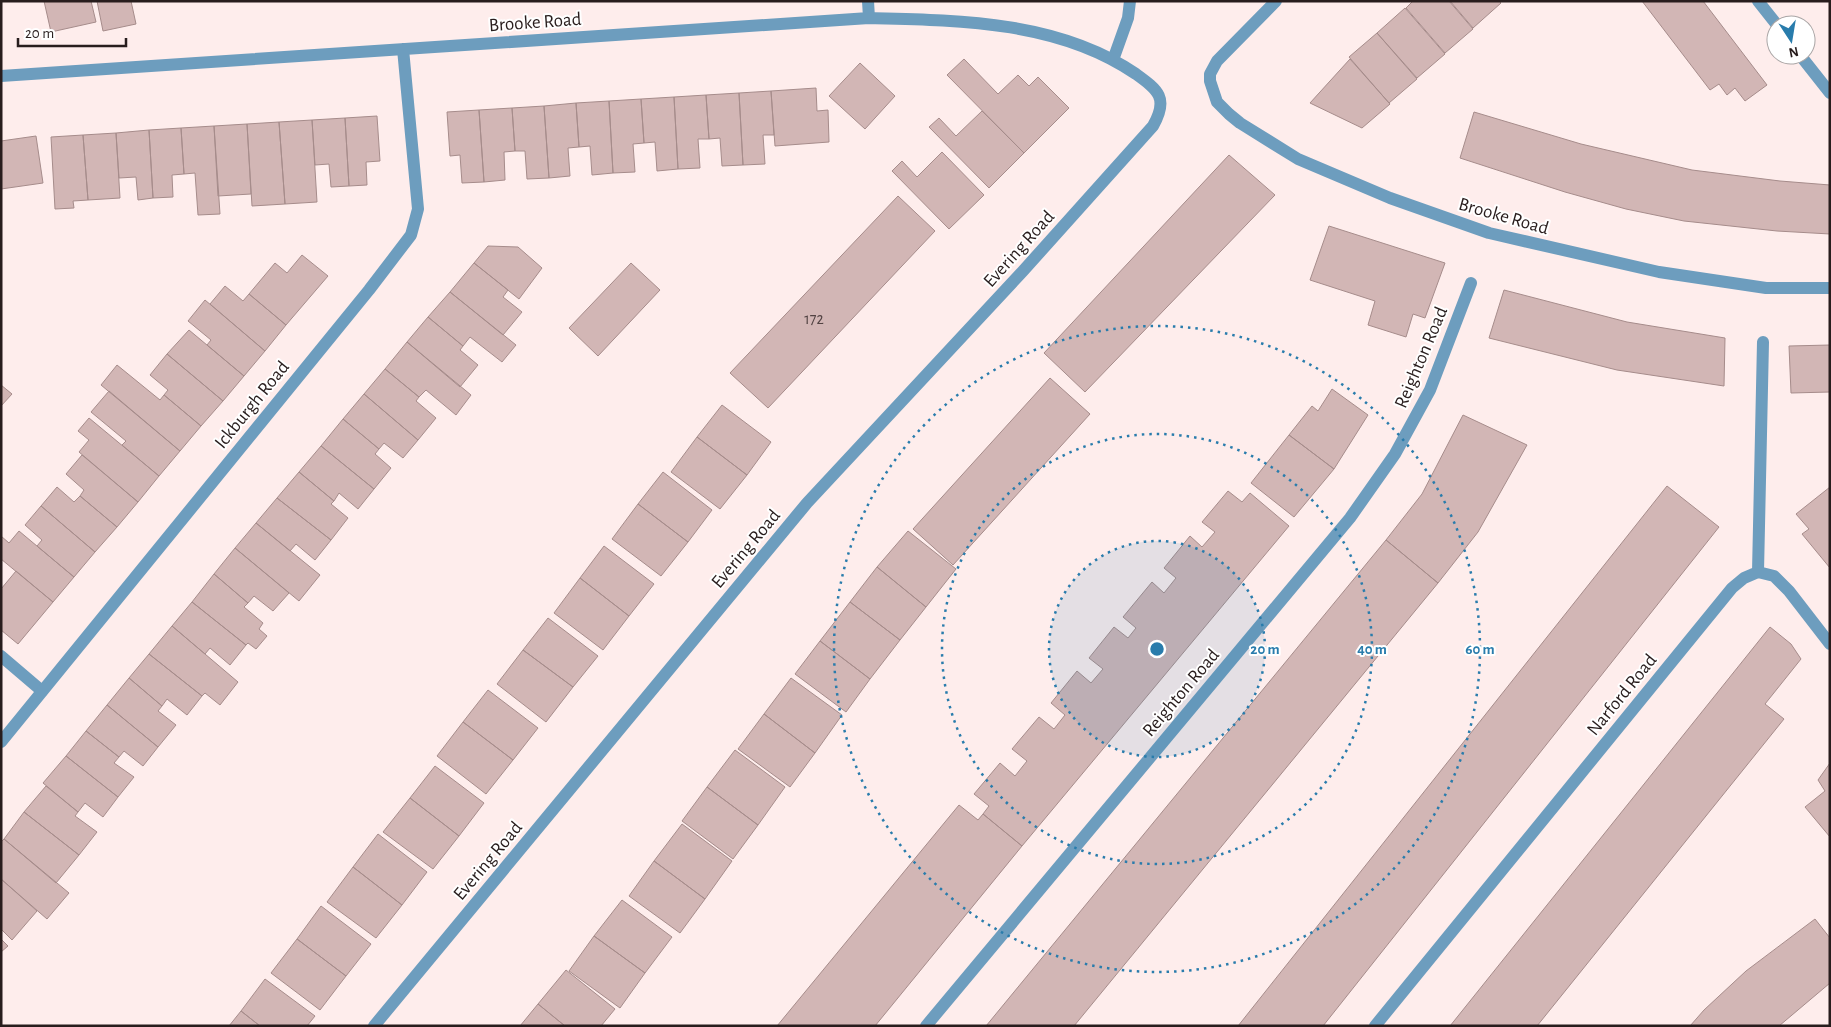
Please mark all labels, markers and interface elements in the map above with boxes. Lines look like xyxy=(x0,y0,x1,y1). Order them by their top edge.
street label: Brooke Road xyxy=(488,10,582,35)
scale bar xyxy=(18,15,125,47)
north arrow xyxy=(1766,15,1816,65)
text: 20 m xyxy=(25,26,54,41)
text: N xyxy=(1787,44,1800,60)
street label: Brooke Road xyxy=(1456,195,1551,238)
street label: Evering Road xyxy=(980,207,1058,291)
street label: Reighton Road xyxy=(1392,304,1451,411)
house number: 172 xyxy=(804,311,824,327)
street label: Ickburgh Road xyxy=(211,358,293,452)
street label: Evering Road xyxy=(708,506,784,592)
centre of rings xyxy=(1148,640,1166,658)
text: 20 m xyxy=(1250,642,1280,657)
text: 40 m xyxy=(1357,642,1387,657)
text: 60 m xyxy=(1465,642,1495,657)
street label: Reighton Road xyxy=(1139,645,1223,740)
street label: Narford Road xyxy=(1584,650,1661,739)
street label: Evering Road xyxy=(450,818,526,904)

